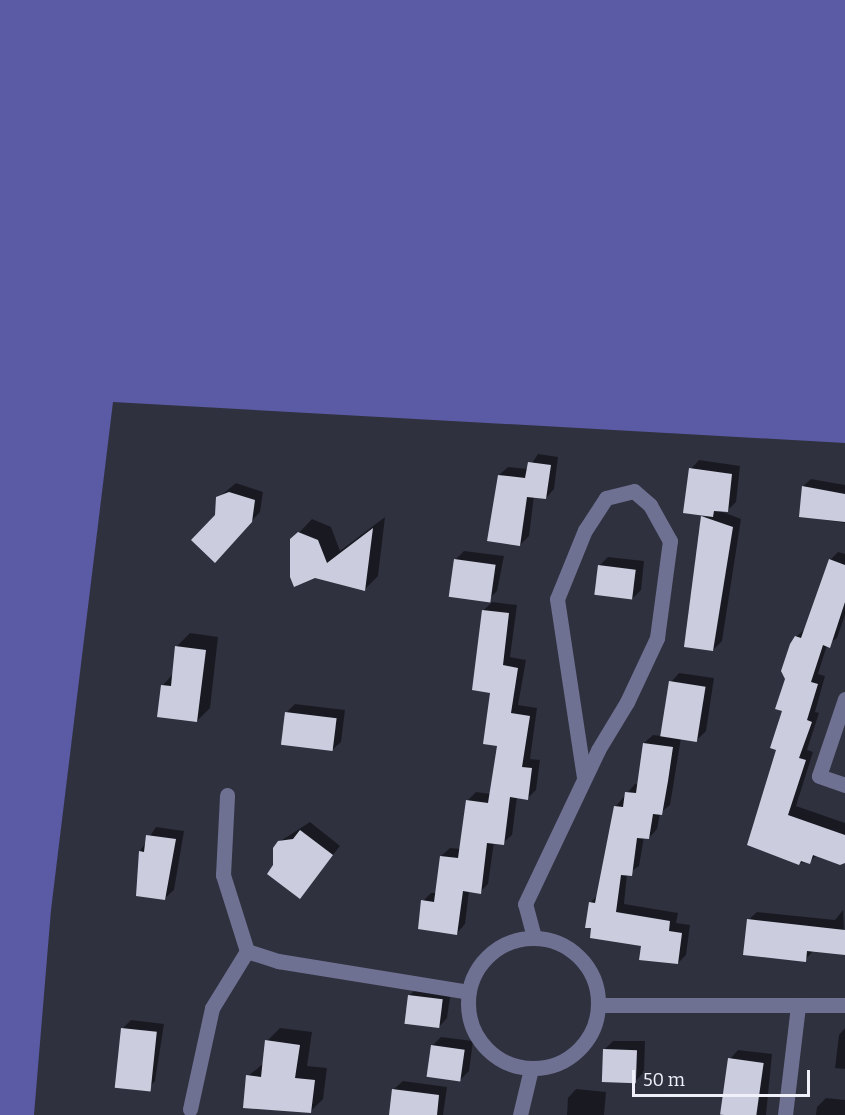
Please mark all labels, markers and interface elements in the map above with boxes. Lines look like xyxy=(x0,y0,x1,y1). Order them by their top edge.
scale bar xyxy=(635,1058,814,1096)
text: 50 m xyxy=(643,1069,685,1091)

